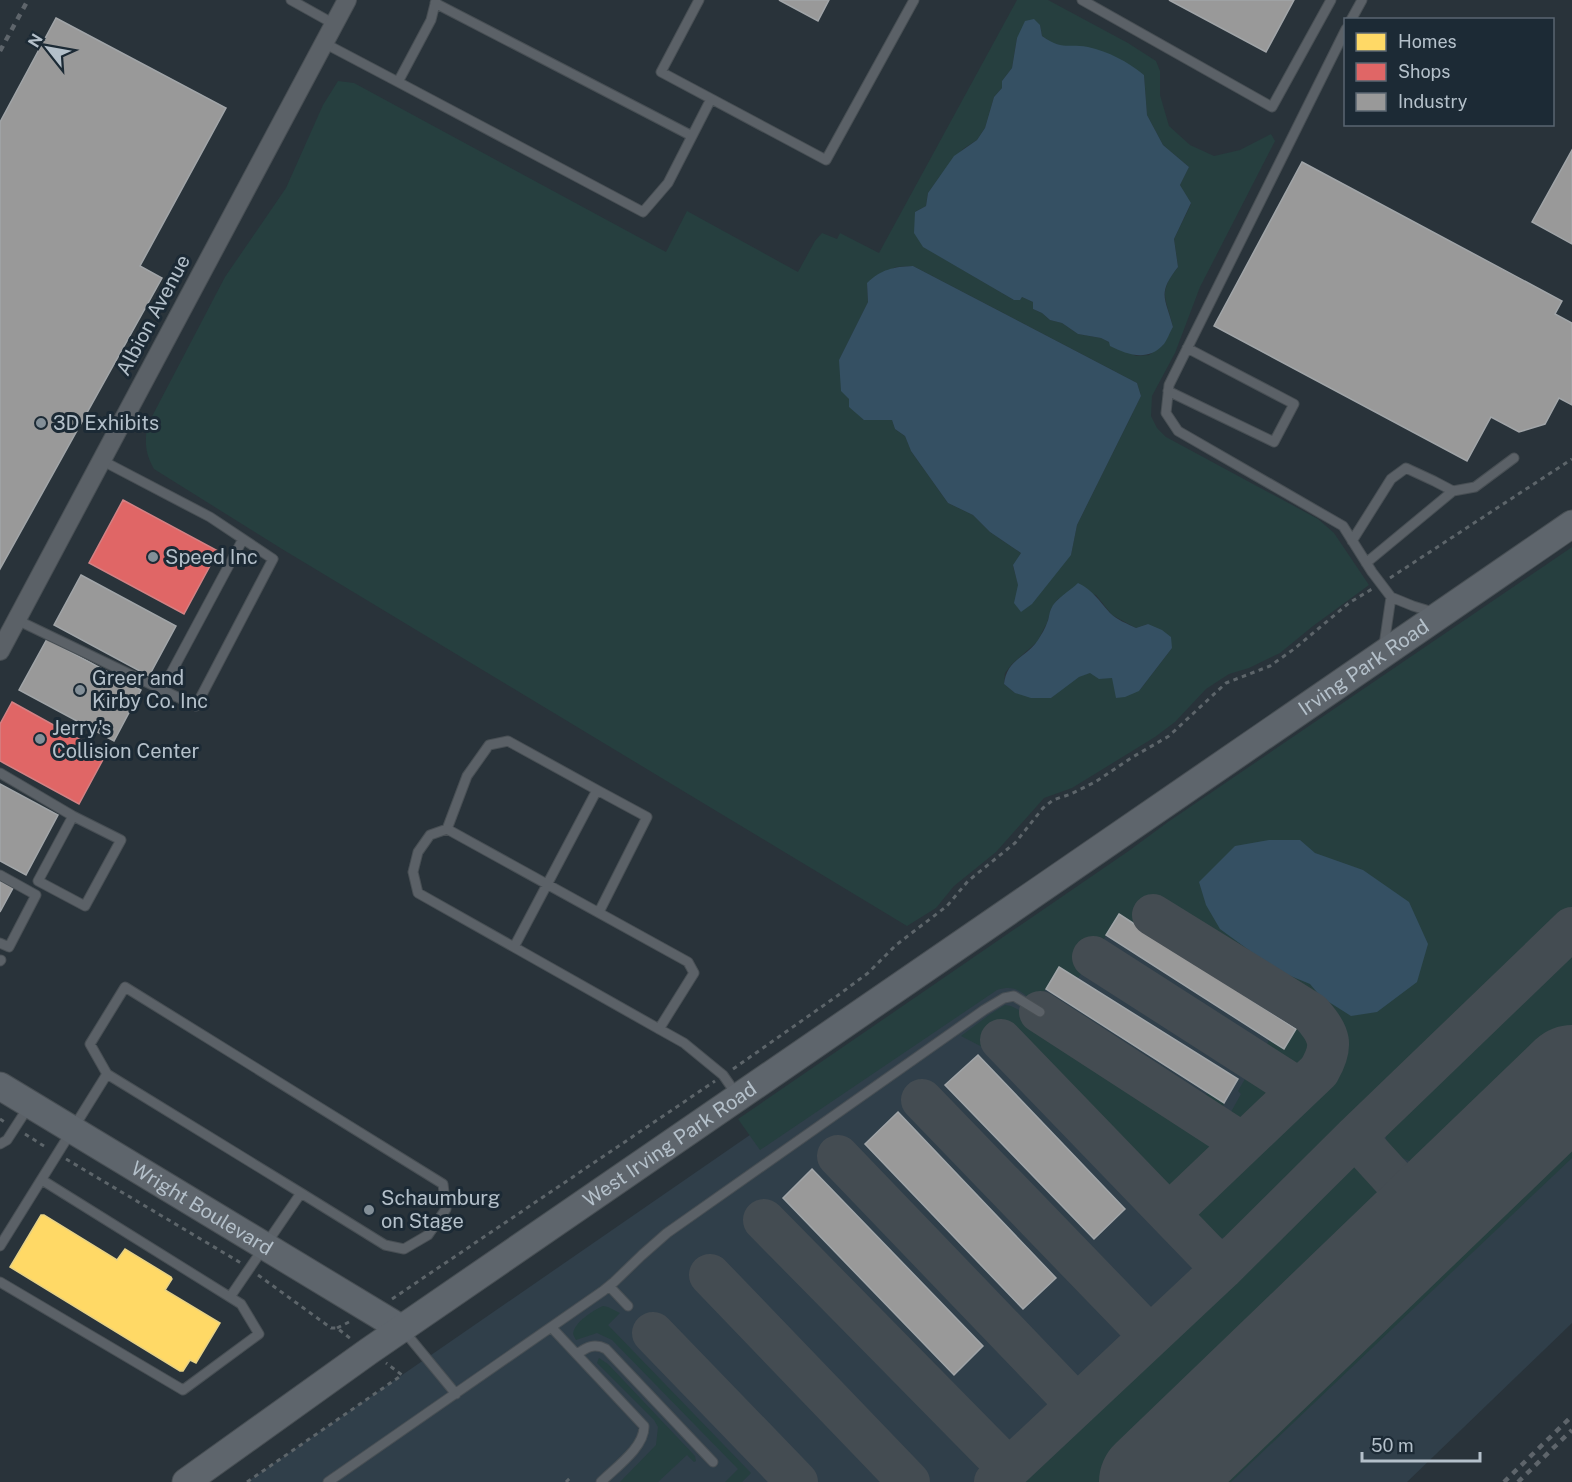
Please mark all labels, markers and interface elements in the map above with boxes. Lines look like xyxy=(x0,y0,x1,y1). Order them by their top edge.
north arrow xyxy=(18,18,78,78)
legend xyxy=(1344,18,1554,126)
text: N xyxy=(24,30,47,51)
text: Homes xyxy=(1398,31,1457,52)
text: Shops xyxy=(1398,61,1450,82)
text: Industry xyxy=(1398,91,1468,112)
street label: Albion Avenue xyxy=(111,250,195,380)
place label: 3D Exhibits xyxy=(53,411,159,435)
marker: 3D Exhibits xyxy=(34,416,48,430)
place label: Speed Inc xyxy=(165,545,258,569)
marker: Speed Inc xyxy=(146,550,160,564)
street label: Irving Park Road xyxy=(1294,614,1433,720)
place label: Greer and Kirby Co. Inc xyxy=(92,666,208,713)
marker: Greer and Kirby Co. Inc xyxy=(73,683,87,697)
place label: Jerry's Collision Center xyxy=(52,716,200,763)
marker: Jerry's Collision Center xyxy=(33,732,47,746)
street label: West Irving Park Road xyxy=(579,1076,761,1212)
street label: Wright Boulevard xyxy=(127,1156,277,1260)
place label: Schaumburg on Stage xyxy=(381,1186,500,1233)
marker: Schaumburg on Stage xyxy=(362,1203,376,1217)
scale bar xyxy=(1362,1425,1480,1463)
text: 50 m xyxy=(1371,1435,1414,1456)

